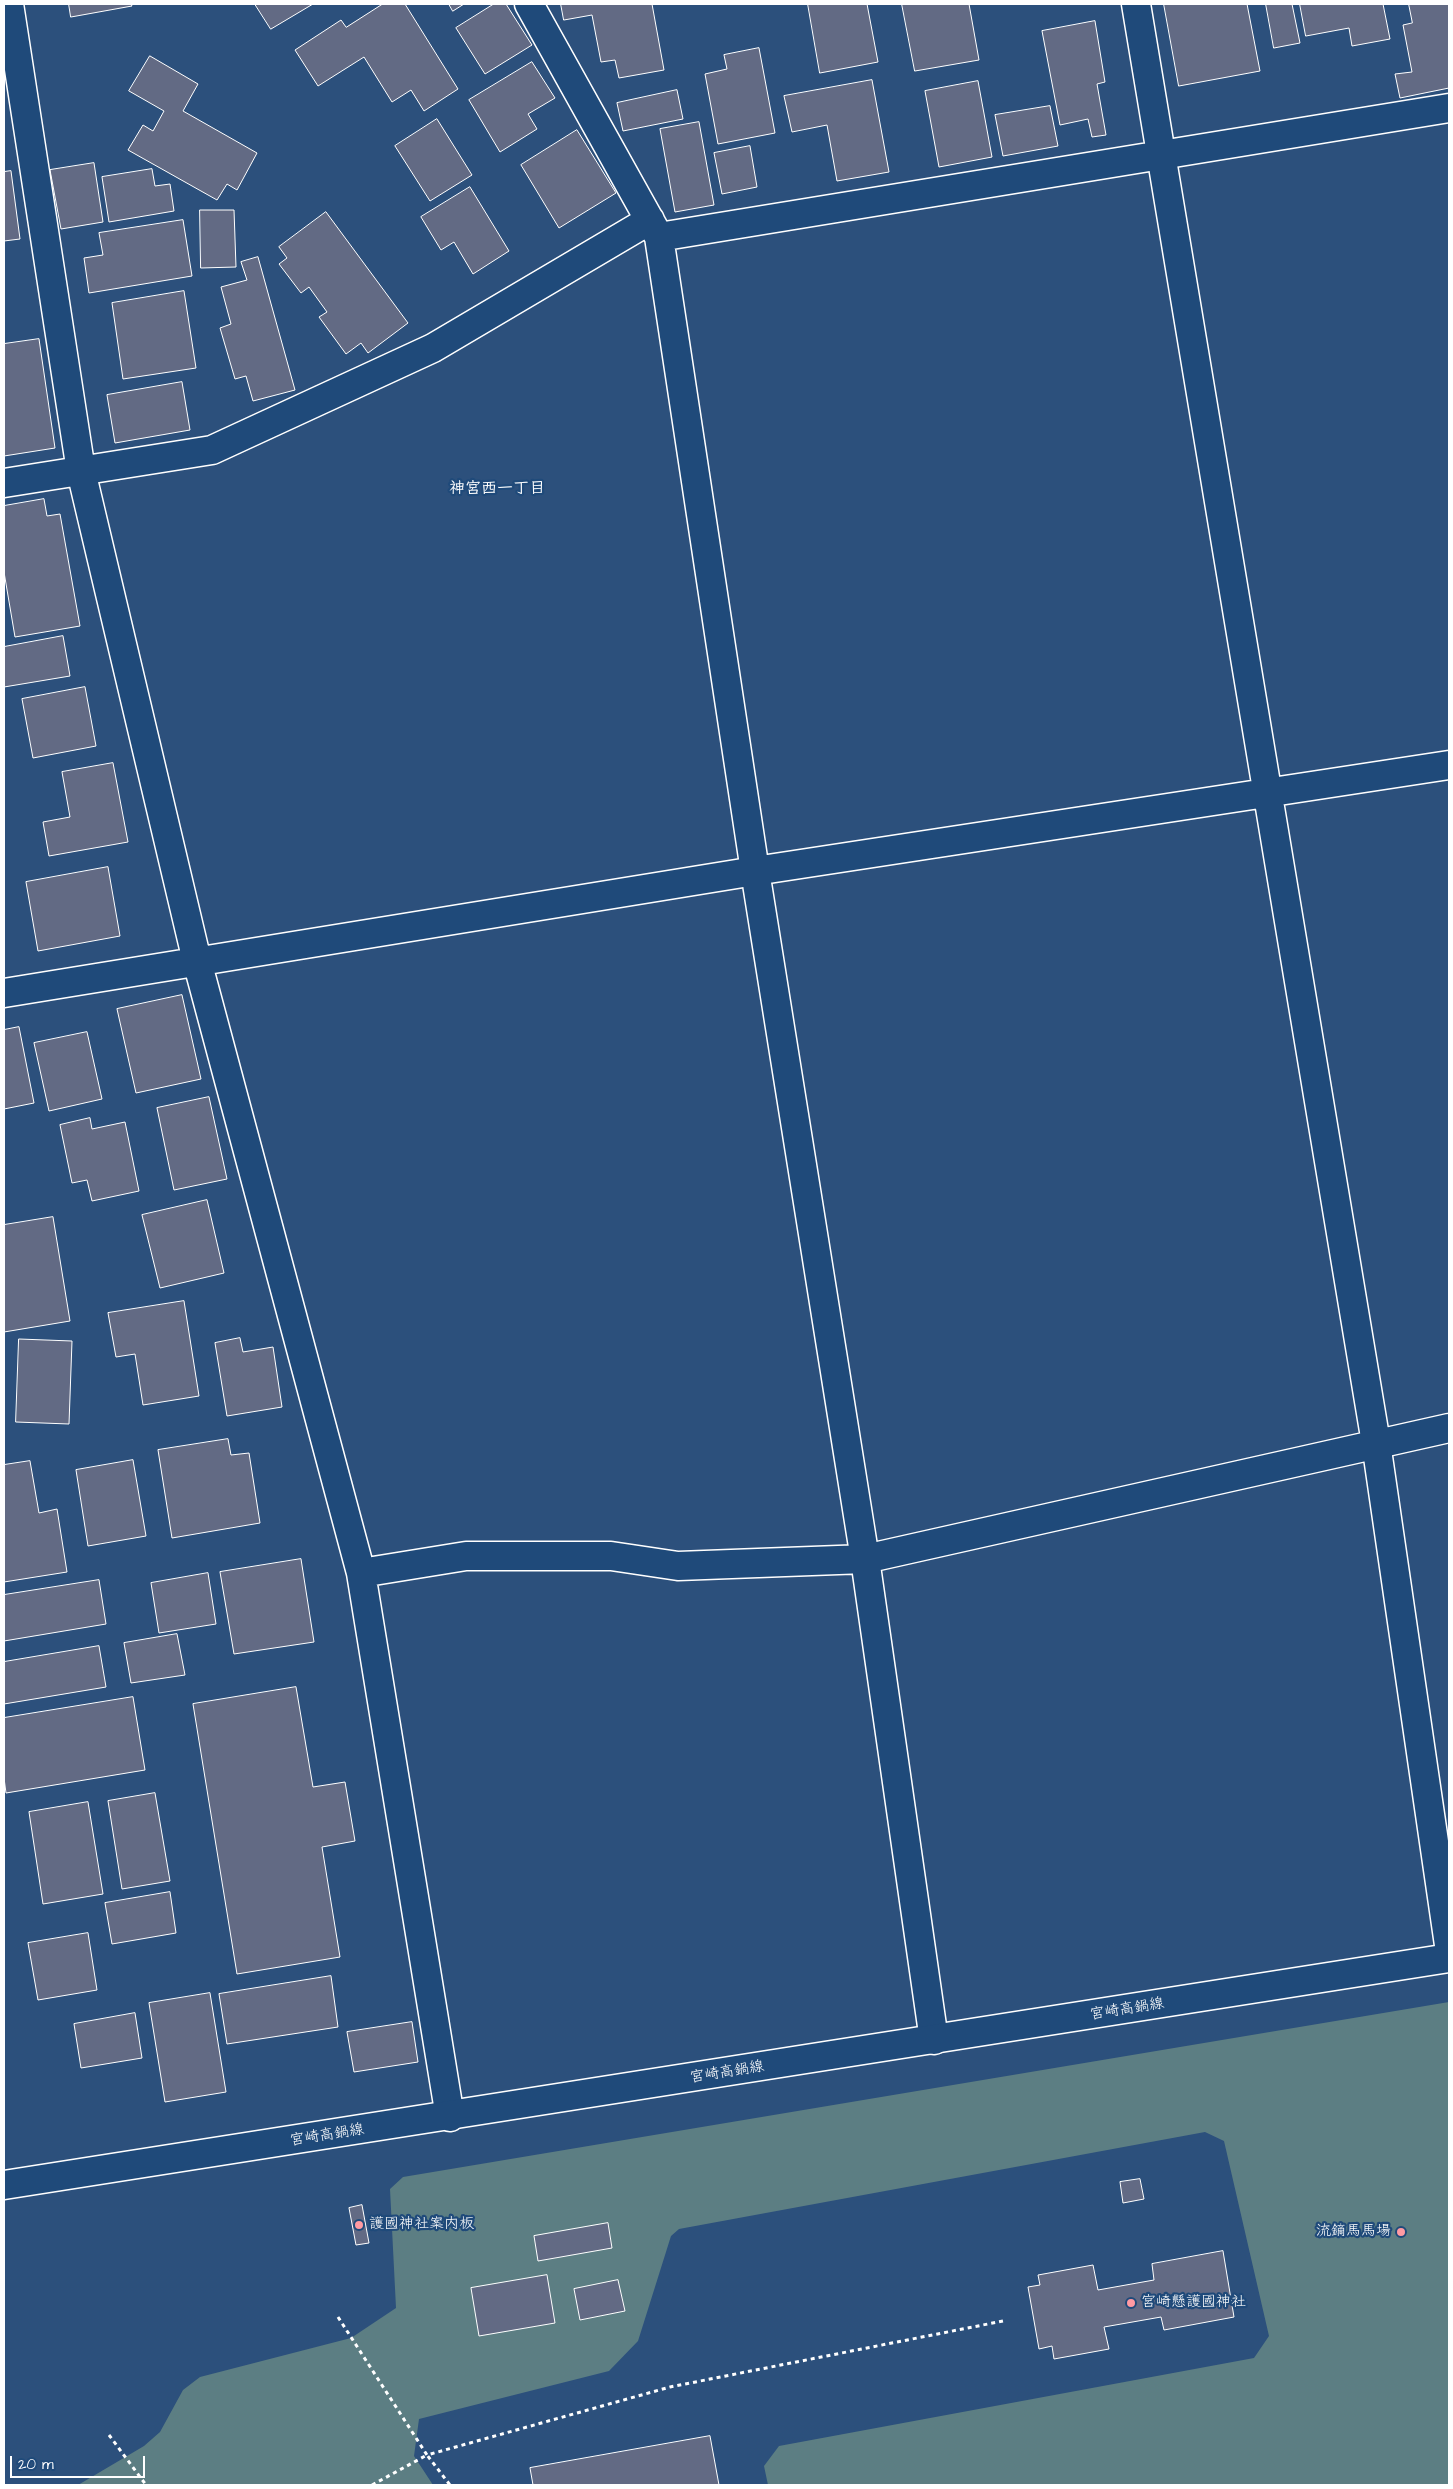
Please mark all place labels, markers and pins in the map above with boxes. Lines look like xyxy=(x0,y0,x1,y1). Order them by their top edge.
place label: 護國神社案内板 xyxy=(369,2216,474,2234)
marker: 護國神社案内板 xyxy=(353,2219,365,2231)
place label: 流鏑馬馬場 xyxy=(1316,2223,1391,2241)
marker: 流鏑馬馬場 xyxy=(1395,2226,1407,2238)
place label: 宮崎懸護國神社 xyxy=(1141,2294,1246,2312)
marker: 宮崎懸護國神社 xyxy=(1125,2297,1137,2309)

